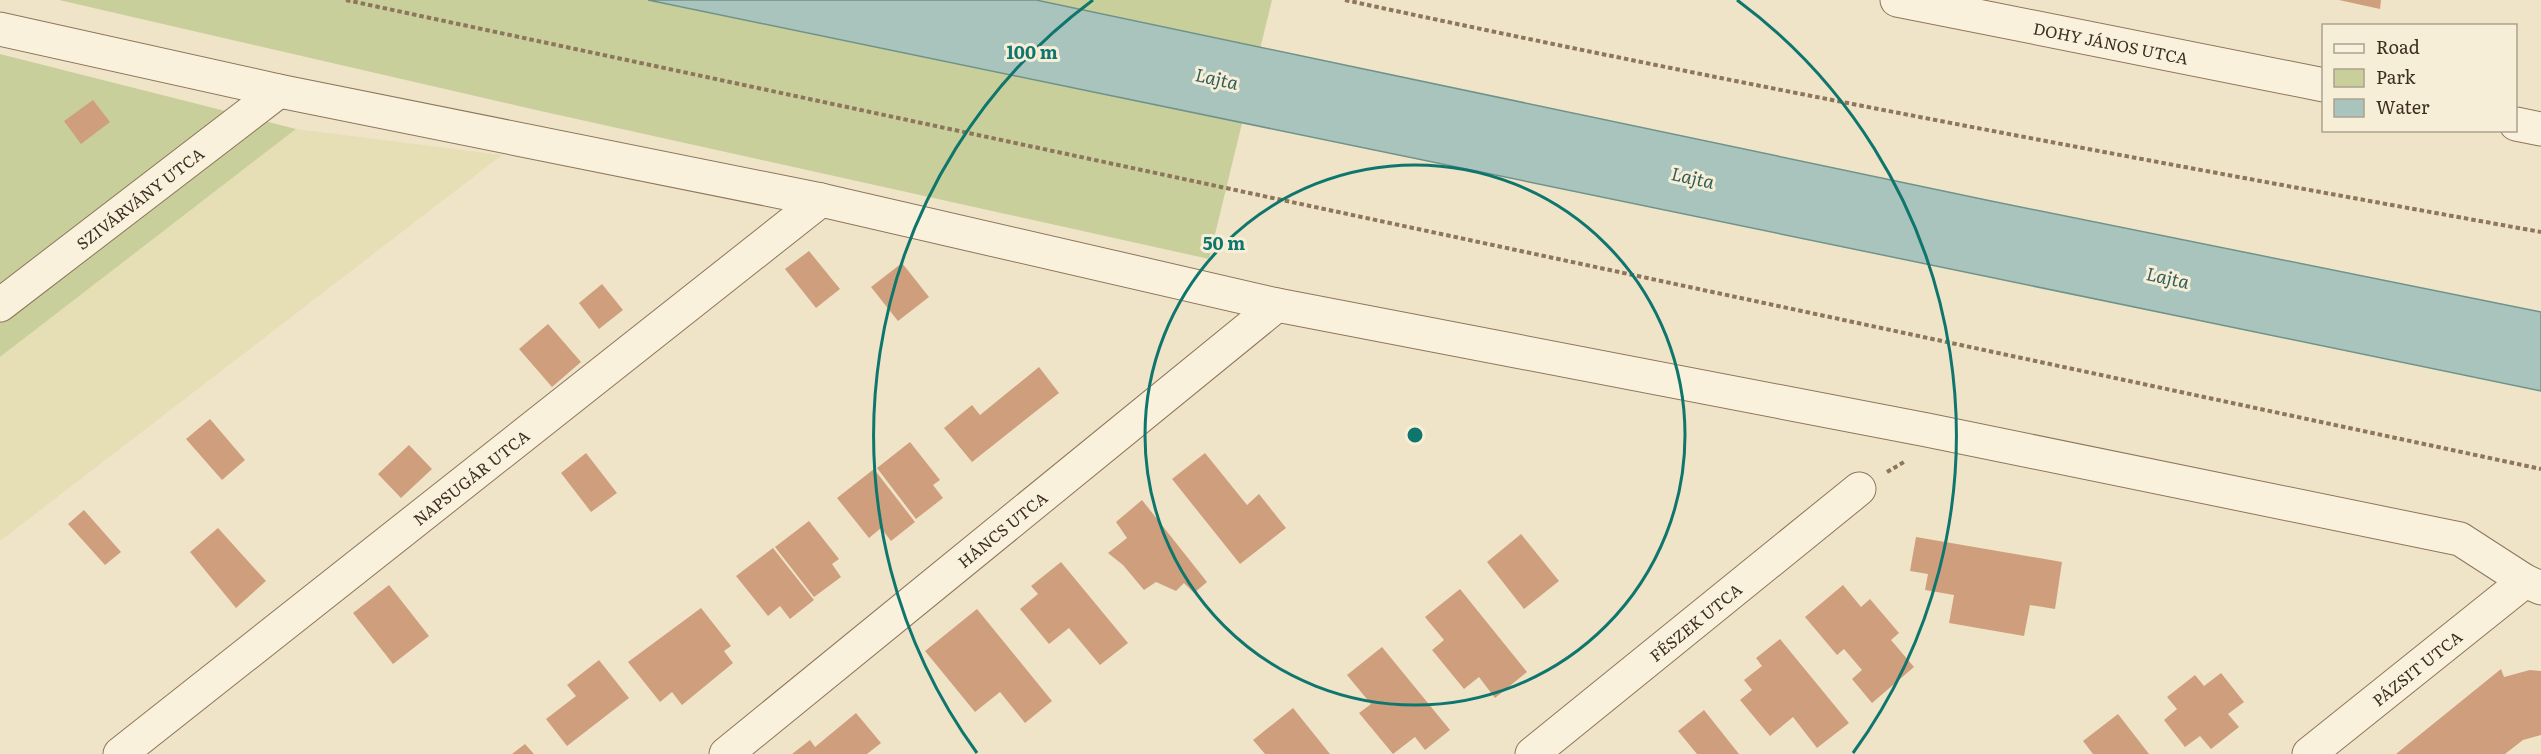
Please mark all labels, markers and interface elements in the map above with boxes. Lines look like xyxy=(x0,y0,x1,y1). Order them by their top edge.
street label: DOHY JÁNOS UTCA xyxy=(2031,15,2191,70)
legend xyxy=(2322,24,2517,132)
text: Road xyxy=(2376,33,2420,60)
text: 100 m xyxy=(1006,38,1058,65)
water label: Lajta xyxy=(1193,60,1242,96)
text: Park xyxy=(2376,63,2417,90)
text: Water xyxy=(2376,93,2430,120)
street label: SZIVÁRVÁNY UTCA xyxy=(71,141,209,255)
water label: Lajta xyxy=(1669,159,1718,195)
text: 50 m xyxy=(1203,229,1245,256)
water label: Lajta xyxy=(2144,259,2193,295)
street label: NAPSUGÁR UTCA xyxy=(407,423,534,530)
centre of rings xyxy=(1405,425,1425,445)
street label: HÁNCS UTCA xyxy=(952,485,1052,573)
street label: FÉSZEK UTCA xyxy=(1644,577,1747,667)
street label: PÁZSIT UTCA xyxy=(2367,624,2467,711)

